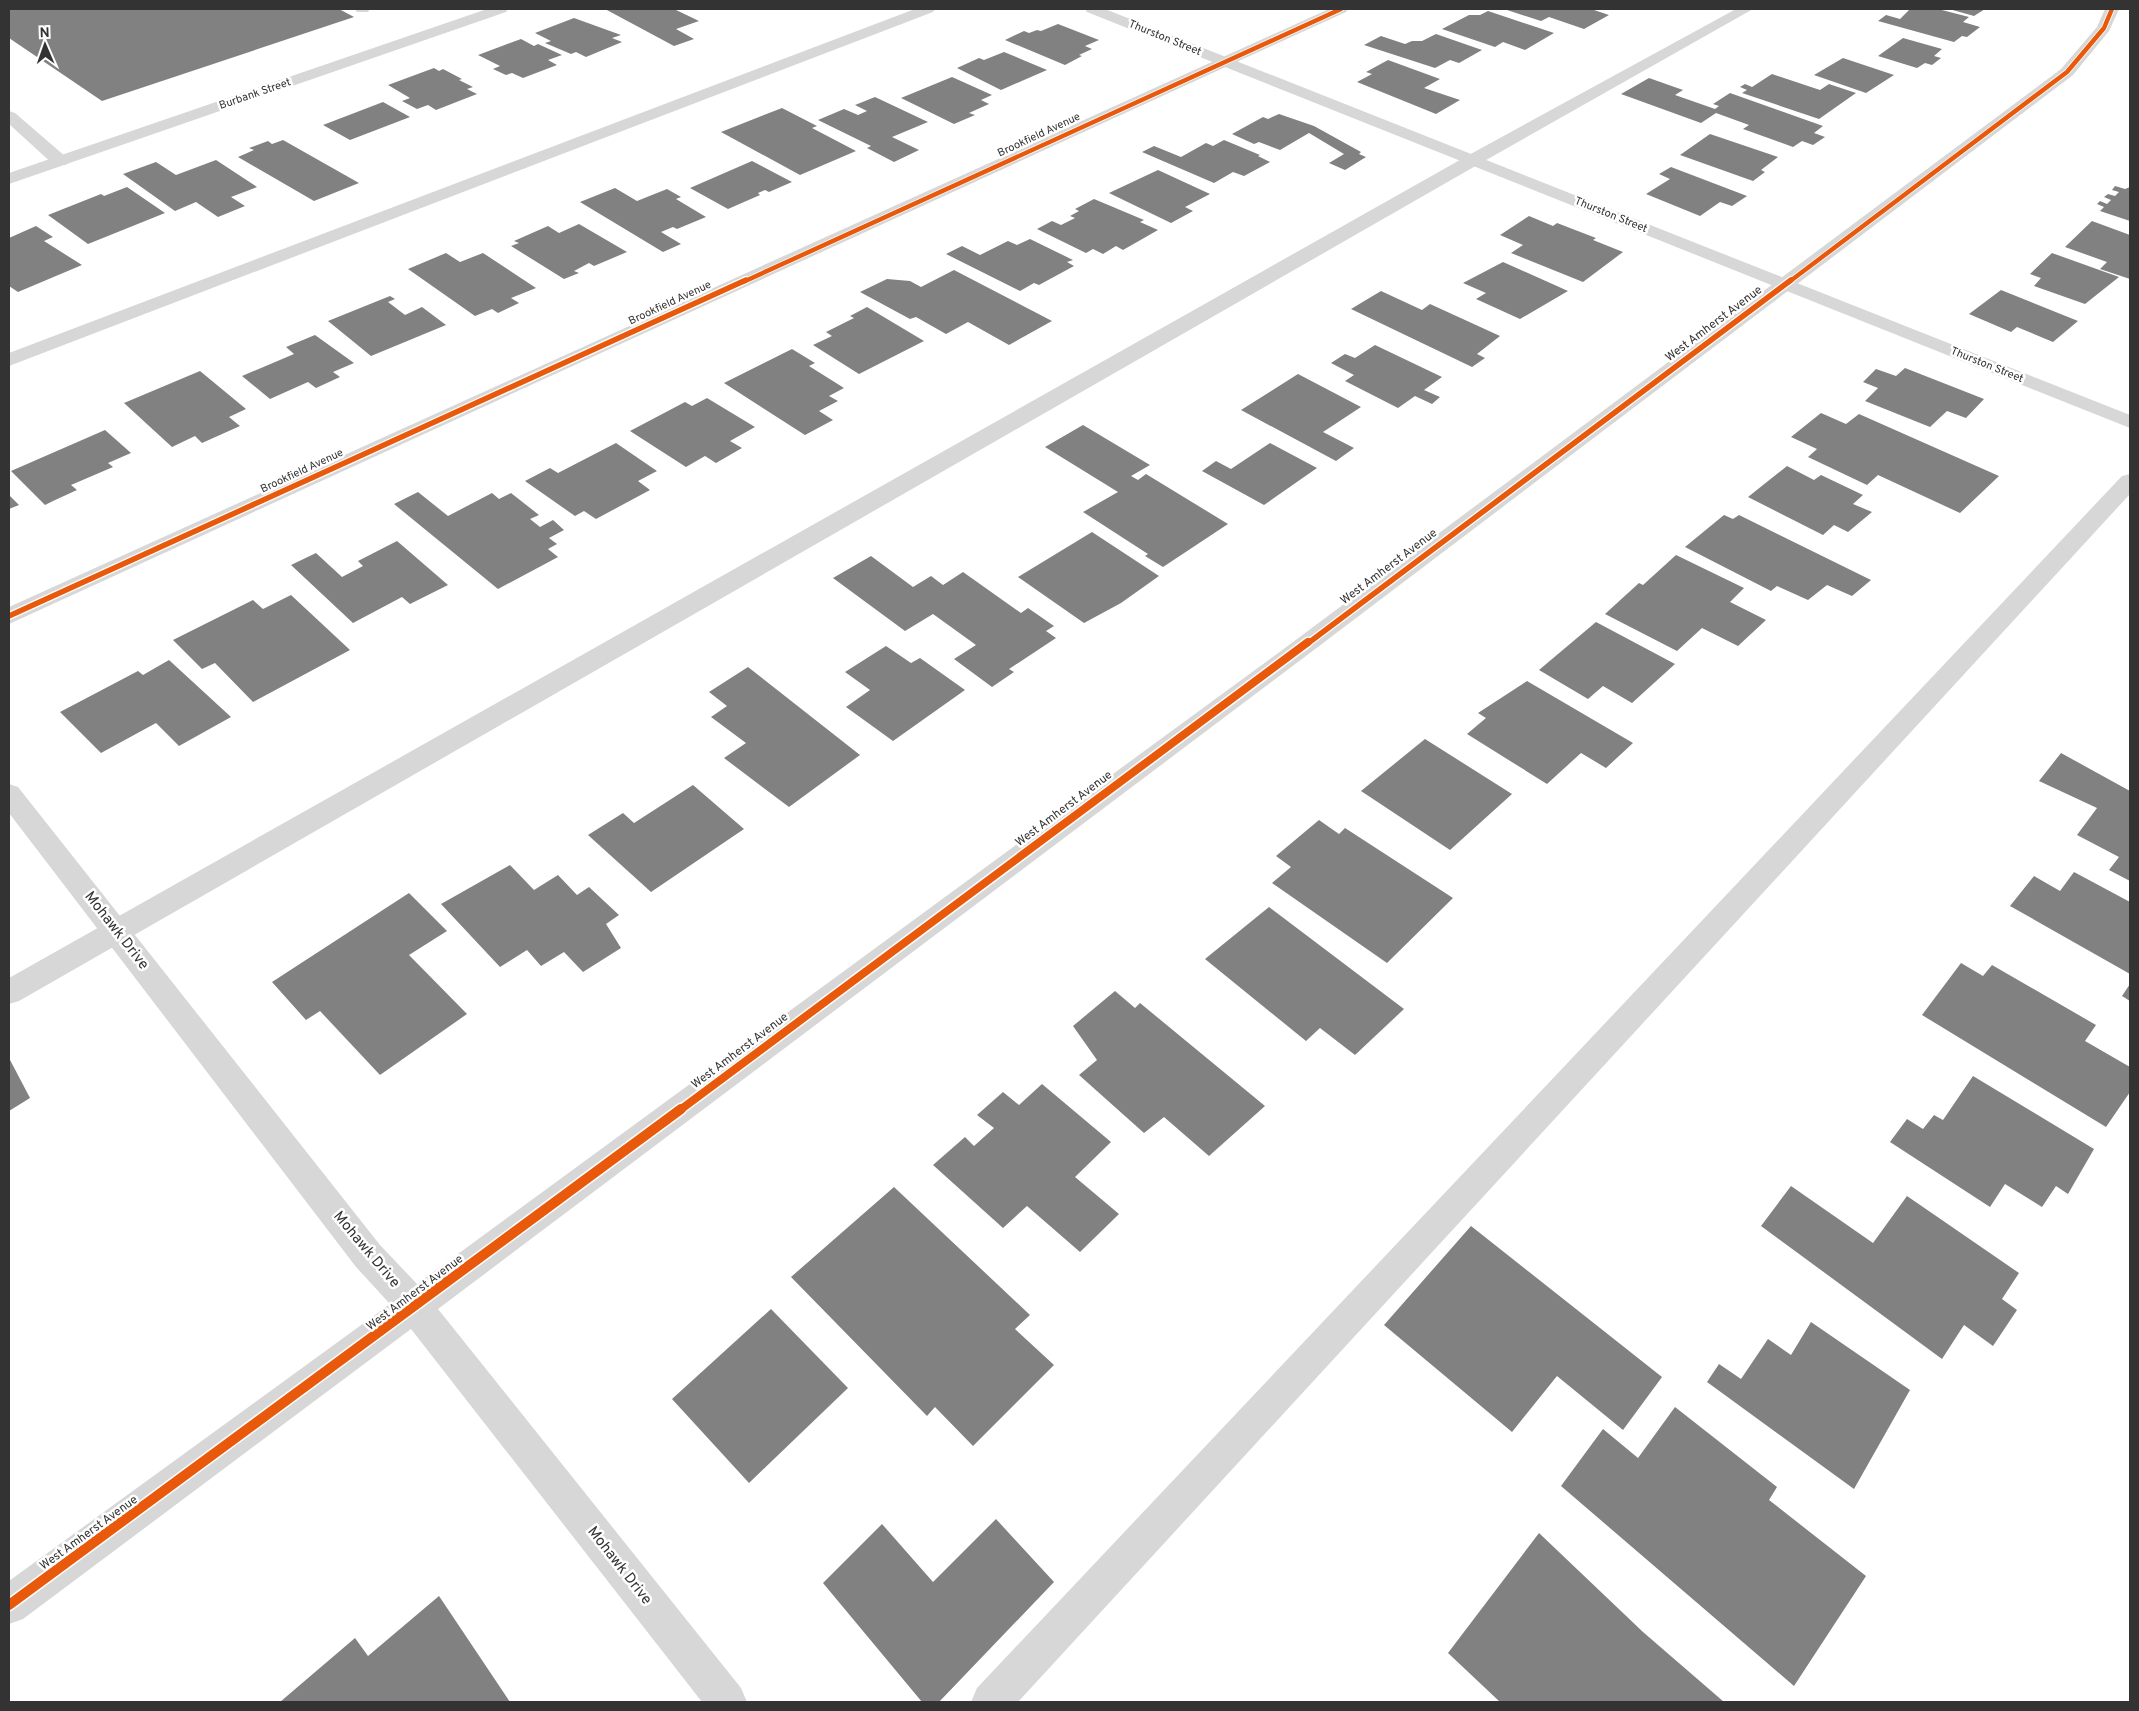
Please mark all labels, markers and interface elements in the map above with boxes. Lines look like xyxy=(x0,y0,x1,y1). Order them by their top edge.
street label: Thurston Street xyxy=(1127,17,1203,59)
north arrow xyxy=(20,20,70,70)
text: N xyxy=(39,25,50,42)
street label: Burbank Street xyxy=(217,75,293,113)
street label: Brookfield Avenue xyxy=(995,110,1083,160)
street label: Thurston Street xyxy=(1573,194,1649,236)
street label: Brookfield Avenue xyxy=(626,278,714,328)
street label: West Amherst Avenue xyxy=(1662,282,1766,366)
street label: Thurston Street xyxy=(1949,344,2025,386)
street label: Brookfield Avenue xyxy=(258,446,346,496)
street label: West Amherst Avenue xyxy=(1337,525,1441,609)
street label: West Amherst Avenue xyxy=(1012,767,1116,851)
street label: Mohawk Drive xyxy=(79,888,153,974)
street label: West Amherst Avenue xyxy=(688,1009,792,1093)
street label: Mohawk Drive xyxy=(328,1208,404,1292)
street label: West Amherst Avenue xyxy=(363,1251,467,1335)
street label: West Amherst Avenue xyxy=(37,1492,141,1574)
street label: Mohawk Drive xyxy=(582,1523,656,1609)

